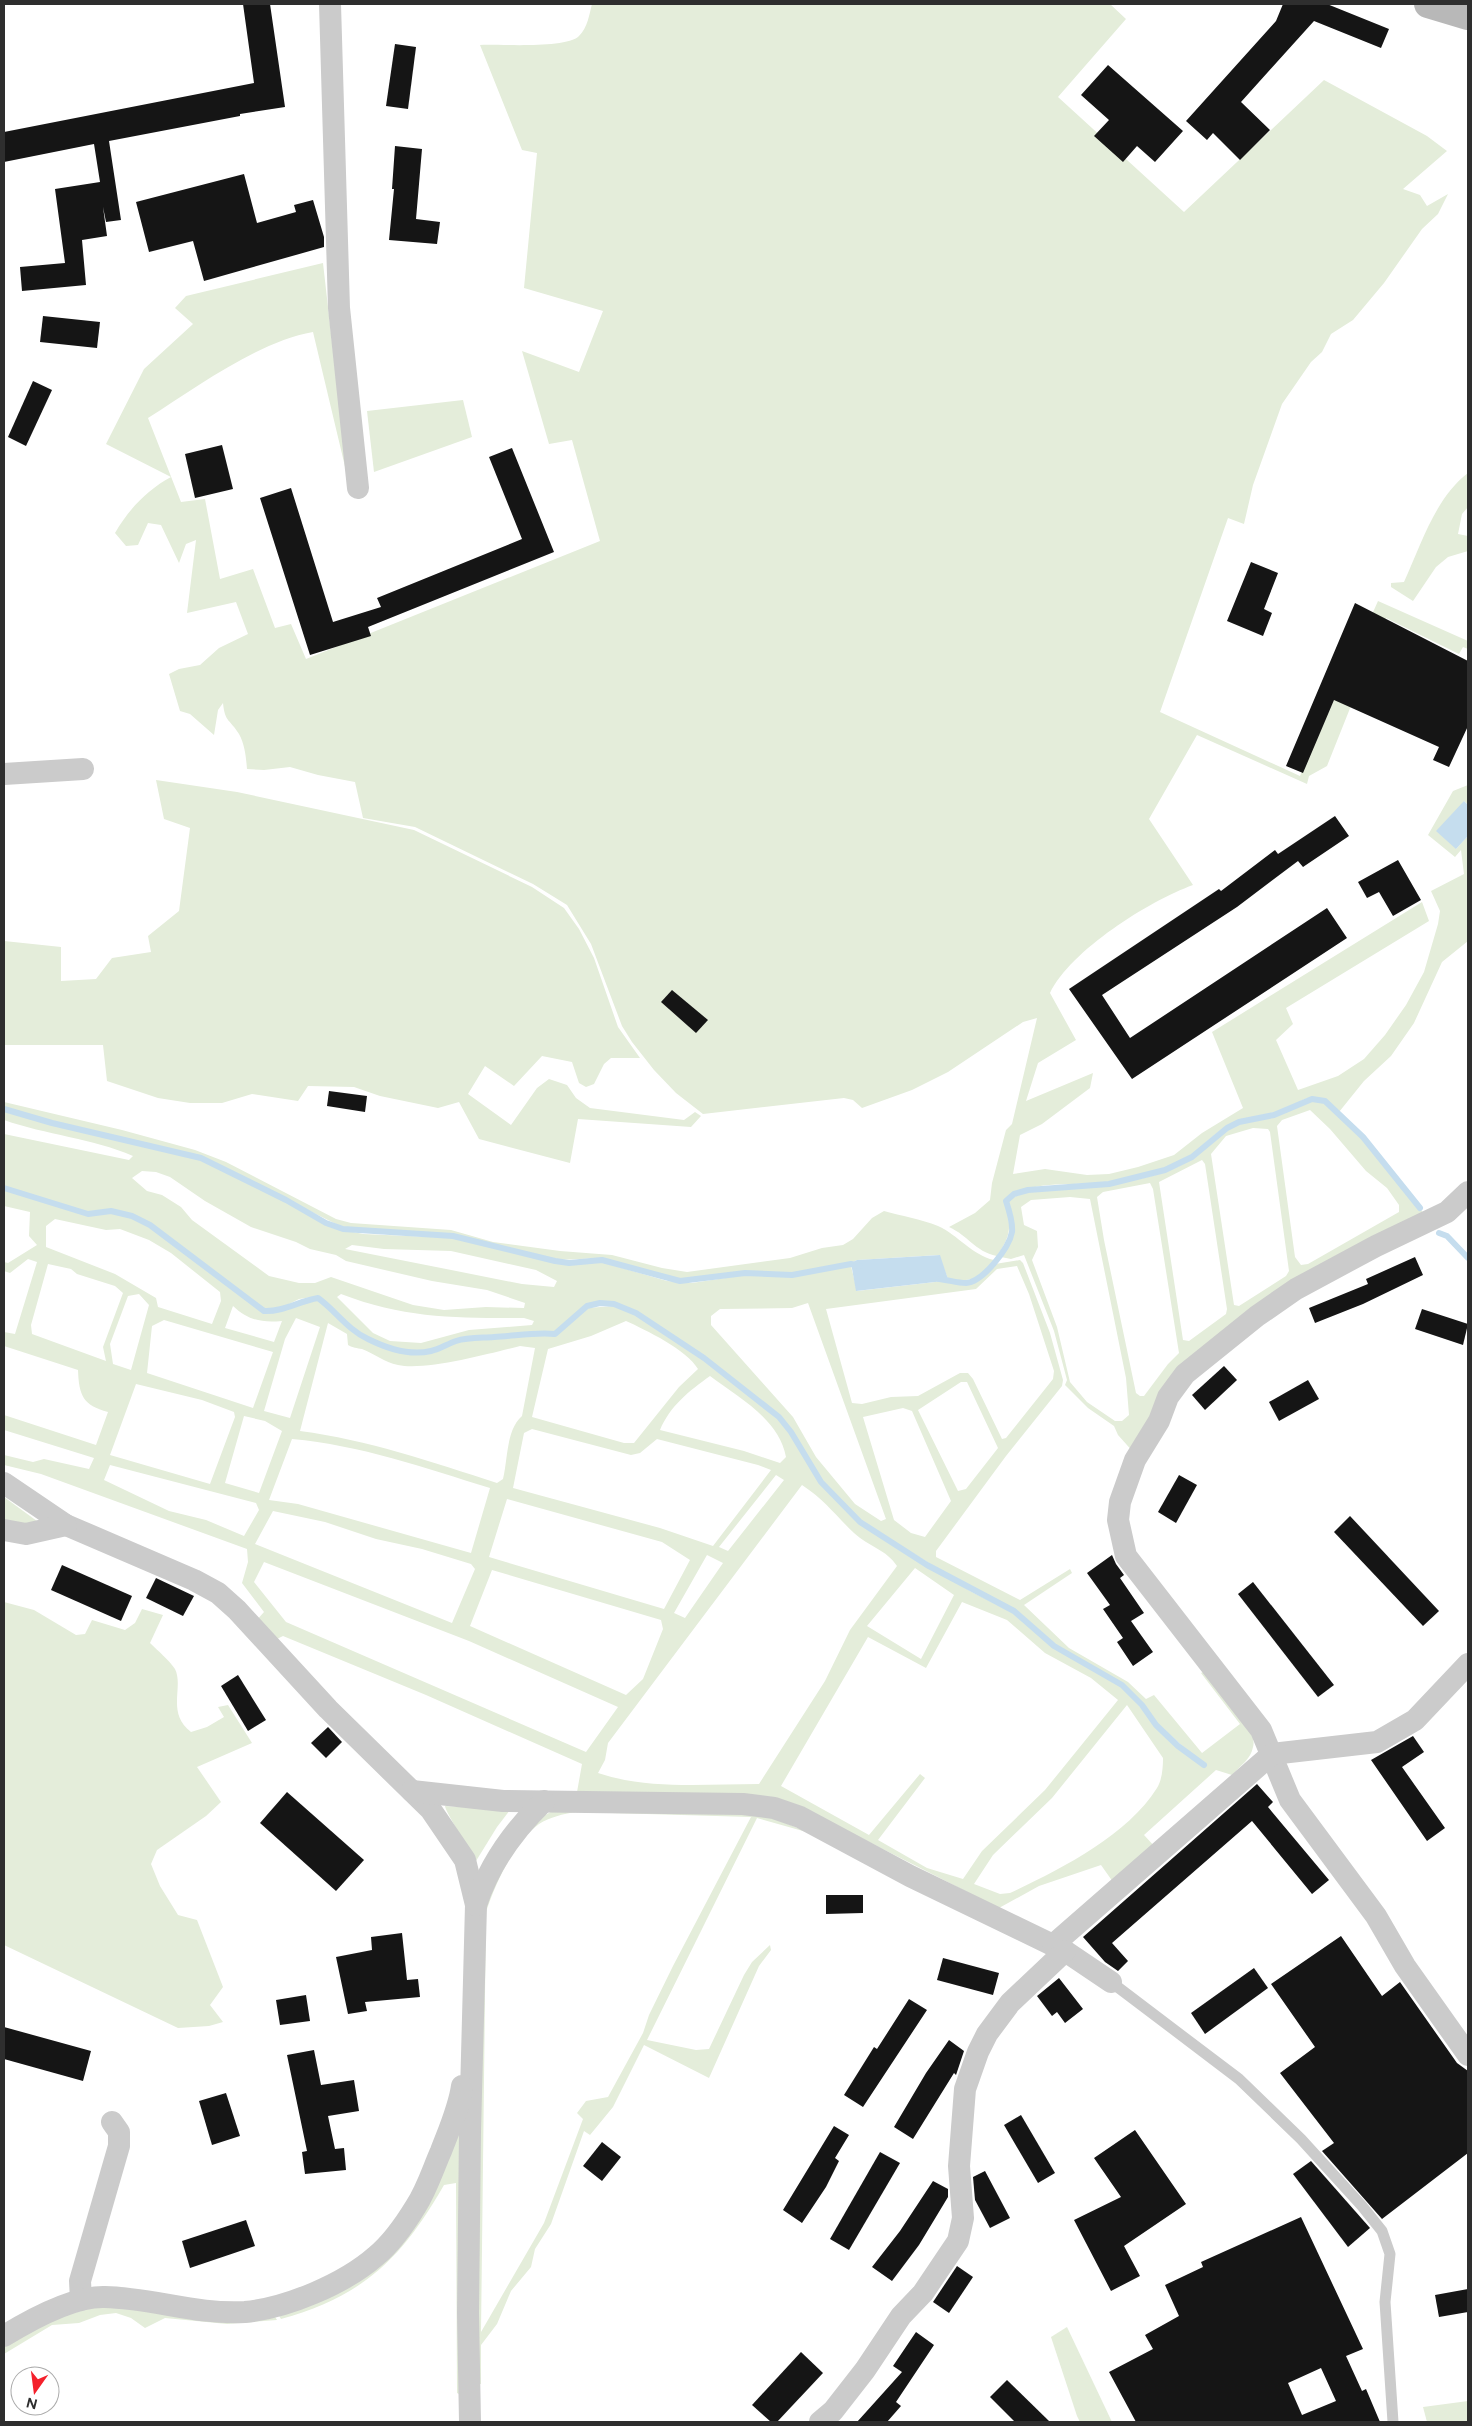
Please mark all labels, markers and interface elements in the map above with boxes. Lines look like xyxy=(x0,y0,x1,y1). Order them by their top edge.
north arrow xyxy=(10,2366,60,2416)
text: N xyxy=(25,2394,39,2413)

